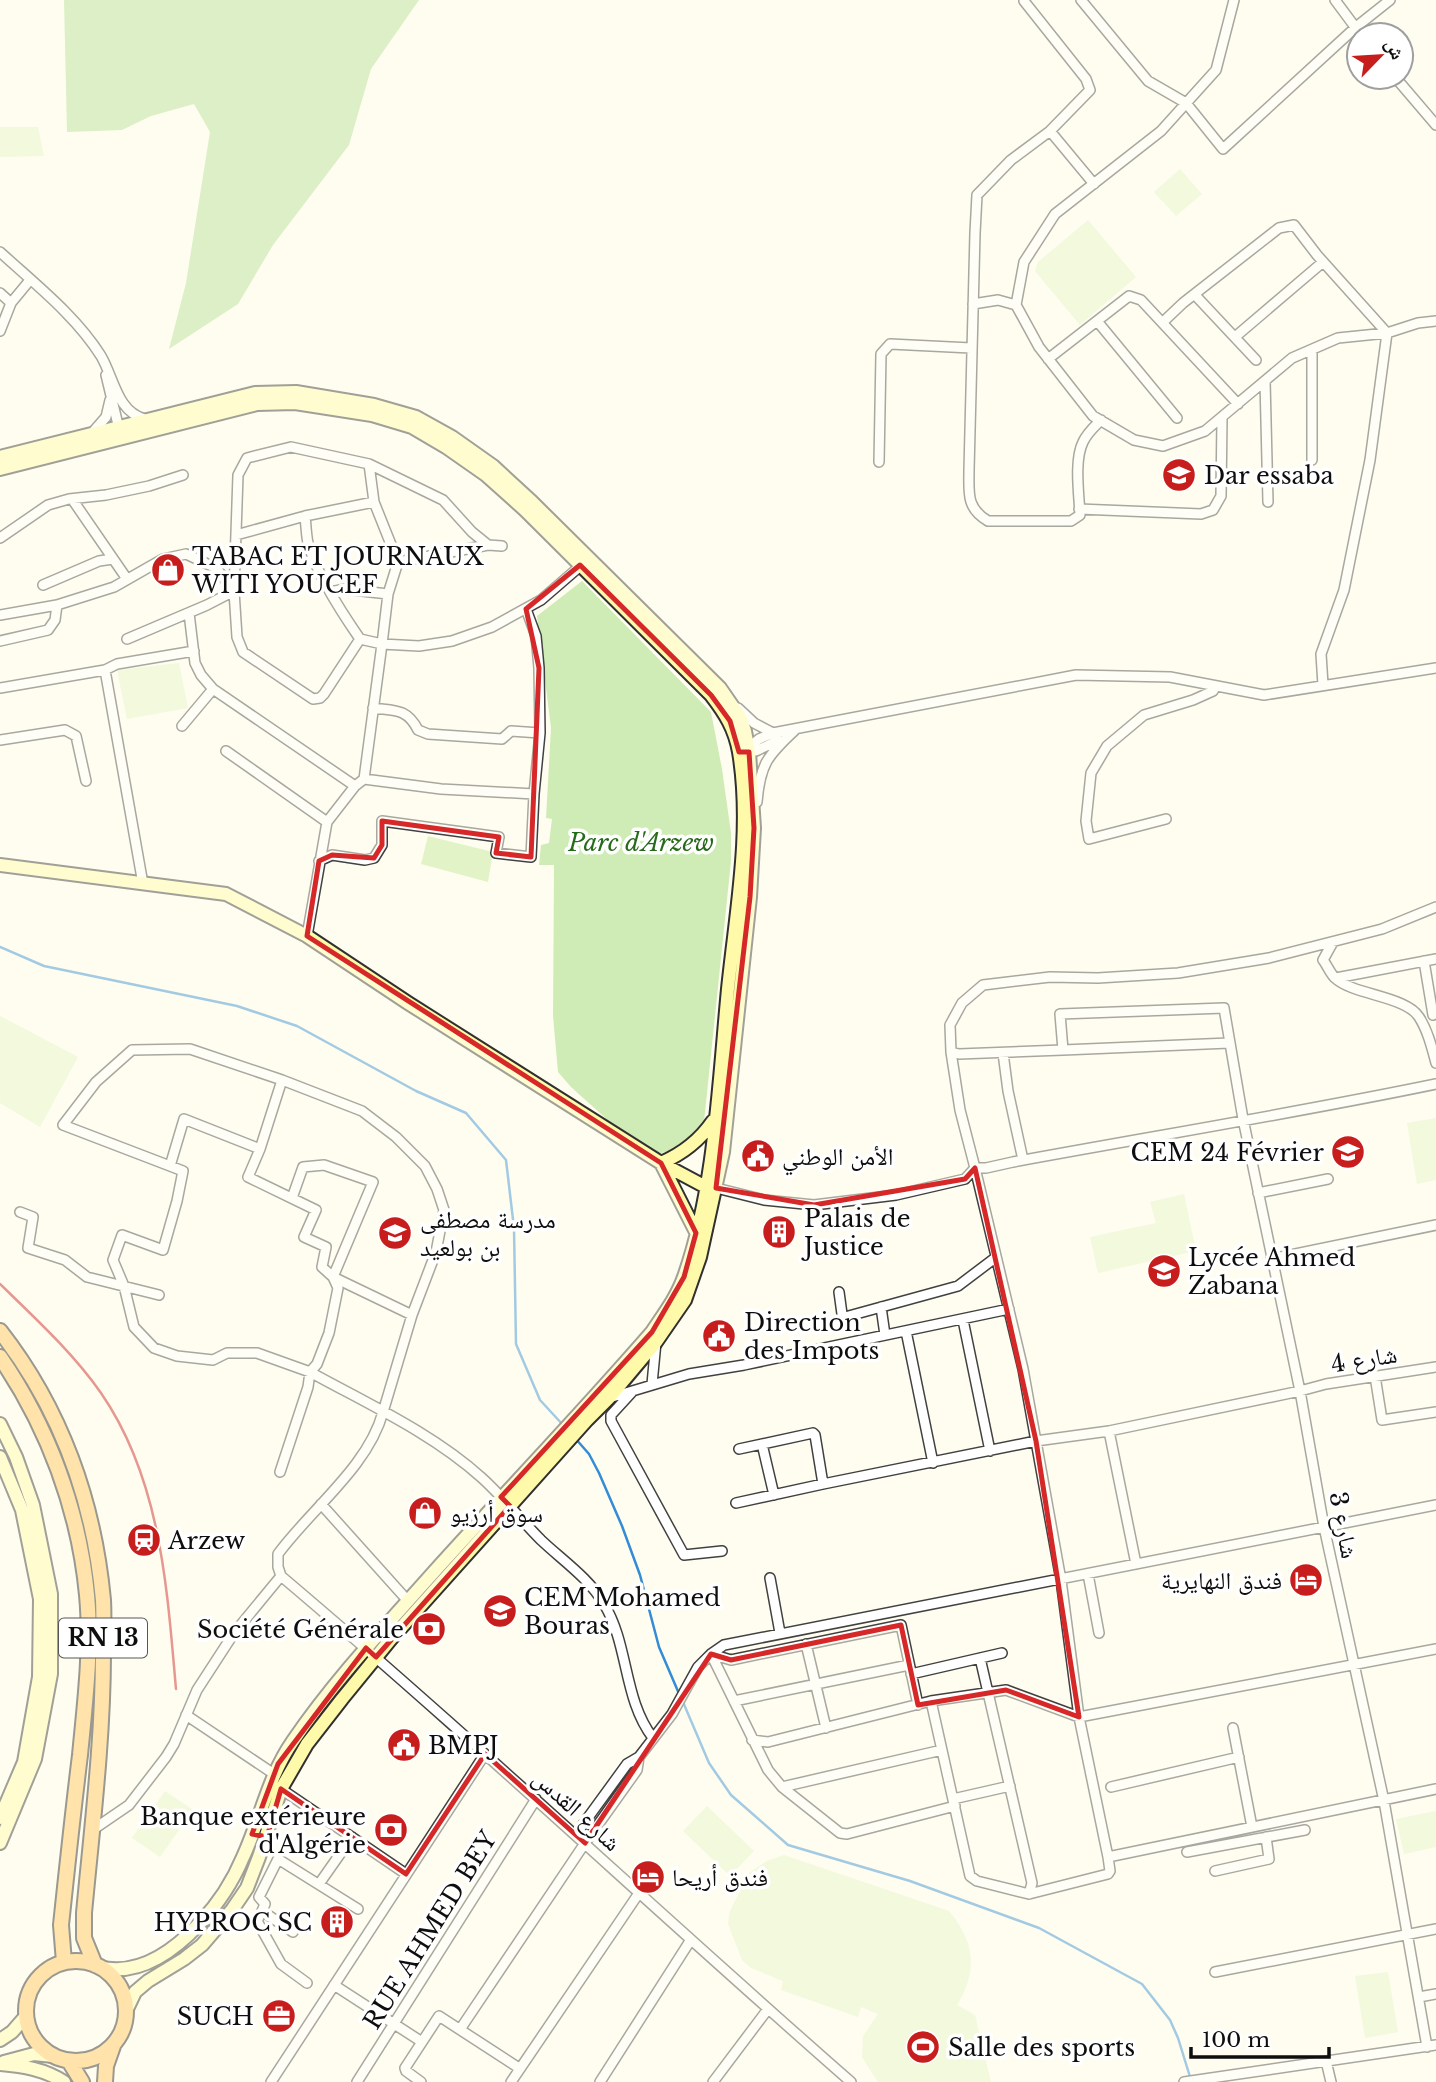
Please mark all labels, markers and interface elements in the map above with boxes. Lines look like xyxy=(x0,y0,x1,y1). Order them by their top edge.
north arrow xyxy=(1345,21,1415,91)
text: ش xyxy=(1380,35,1410,63)
school or university icon: Dar essaba xyxy=(1160,456,1198,494)
place label: Dar essaba xyxy=(1204,461,1335,490)
place label: TABAC ET JOURNAUX WITI YOUCEF xyxy=(191,542,484,599)
shop icon: TABAC ET JOURNAUX WITI YOUCEF xyxy=(149,551,187,589)
park label: Parc d'Arzew xyxy=(567,828,714,857)
school or university icon: CEM 24 Février xyxy=(1329,1133,1367,1171)
public building icon: الأمن الوطني xyxy=(739,1137,777,1175)
place label: CEM 24 Février xyxy=(1131,1138,1325,1167)
place label: الأمن الوطني xyxy=(782,1142,893,1176)
place label: Palais de Justice xyxy=(801,1204,911,1261)
place label: مدرسة مصطفى بن بولعيد xyxy=(420,1205,556,1262)
building icon: Palais de Justice xyxy=(760,1213,798,1251)
school or university icon: مدرسة مصطفى بن بولعيد xyxy=(376,1214,414,1252)
place label: Lycée Ahmed Zabana xyxy=(1188,1243,1356,1300)
school or university icon: Lycée Ahmed Zabana xyxy=(1145,1252,1183,1290)
place label: Direction des Impots xyxy=(744,1308,879,1365)
public building icon: Direction des Impots xyxy=(700,1317,738,1355)
street label: شارع 4 xyxy=(1329,1339,1399,1380)
street label: شارع 3 xyxy=(1322,1489,1365,1561)
shop icon: سوق أرزيو xyxy=(406,1494,444,1532)
place label: سوق أرزيو xyxy=(450,1499,543,1528)
station icon: Arzew xyxy=(125,1521,163,1559)
place label: Arzew xyxy=(167,1526,246,1555)
hotel icon: فندق النهايرية xyxy=(1287,1561,1325,1599)
place label: فندق النهايرية xyxy=(1161,1566,1282,1595)
place label: CEM Mohamed Bouras xyxy=(524,1583,720,1640)
school or university icon: CEM Mohamed Bouras xyxy=(481,1592,519,1630)
bank icon: Société Générale xyxy=(410,1610,448,1648)
place label: Société Générale xyxy=(197,1615,404,1644)
road number: RN 13 xyxy=(59,1618,147,1658)
public building icon: BMPJ xyxy=(385,1726,423,1764)
place label: BMPJ xyxy=(428,1731,498,1760)
street label: شارع القدس xyxy=(526,1763,627,1858)
place label: Banque extérieure d'Algérie xyxy=(140,1802,366,1859)
bank icon: Banque extérieure d'Algérie xyxy=(372,1811,410,1849)
street label: RUE AHMED BEY xyxy=(357,1825,503,2034)
hotel icon: فندق أريحا xyxy=(629,1858,667,1896)
place label: فندق أريحا xyxy=(672,1863,768,1892)
building icon: HYPROC SC xyxy=(318,1903,356,1941)
place label: HYPROC SC xyxy=(154,1908,312,1937)
office icon: SUCH xyxy=(260,1997,298,2035)
place label: SUCH xyxy=(177,2002,254,2031)
scale bar xyxy=(1191,2016,1329,2060)
text: 100 m xyxy=(1202,2027,1270,2053)
sports icon: Salle des sports xyxy=(904,2028,942,2066)
place label: Salle des sports xyxy=(948,2033,1135,2062)

